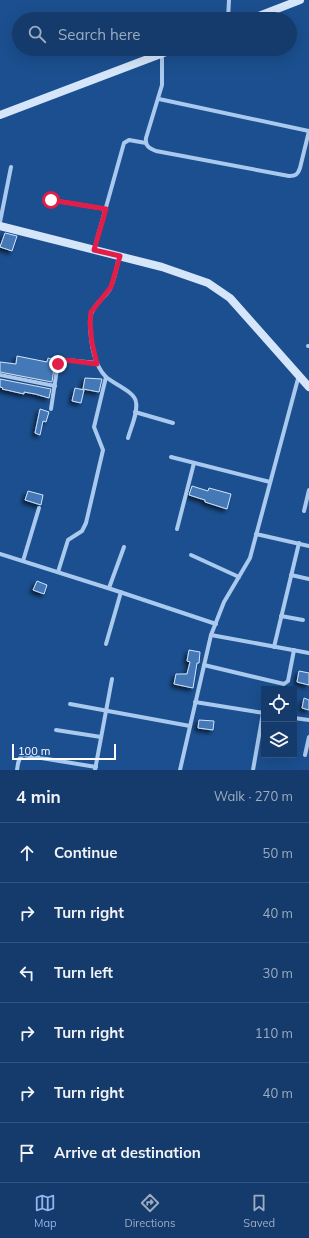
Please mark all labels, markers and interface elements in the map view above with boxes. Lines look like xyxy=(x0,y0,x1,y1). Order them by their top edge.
search box xyxy=(12,12,297,56)
icon: search xyxy=(26,23,48,45)
text: Search here xyxy=(58,25,140,44)
route start xyxy=(42,191,60,209)
route end xyxy=(49,355,67,373)
map controls xyxy=(261,686,297,758)
button: locate xyxy=(261,686,297,722)
button: layers xyxy=(261,722,297,758)
scale bar xyxy=(12,742,116,761)
text: 100 m xyxy=(18,744,50,758)
text: 4 min xyxy=(16,786,61,807)
text: Walk · 270 m xyxy=(214,788,293,804)
icon: ahead xyxy=(16,842,38,864)
text: Continue xyxy=(54,843,117,862)
text: 50 m xyxy=(263,845,293,861)
icon: right xyxy=(16,902,38,924)
text: Turn right xyxy=(54,903,124,922)
text: 40 m xyxy=(263,905,293,921)
icon: left xyxy=(16,962,38,984)
text: Turn left xyxy=(54,963,113,982)
text: 30 m xyxy=(263,965,293,981)
icon: right xyxy=(16,1022,38,1044)
text: Turn right xyxy=(54,1023,124,1042)
text: 110 m xyxy=(255,1025,293,1041)
icon: right xyxy=(16,1082,38,1104)
text: Turn right xyxy=(54,1083,124,1102)
text: 40 m xyxy=(263,1085,293,1101)
icon: arrive xyxy=(16,1142,38,1164)
text: Arrive at destination xyxy=(54,1143,201,1162)
tab: Map xyxy=(34,1192,57,1230)
tab: Directions xyxy=(125,1192,175,1230)
tab: Saved xyxy=(243,1192,275,1230)

